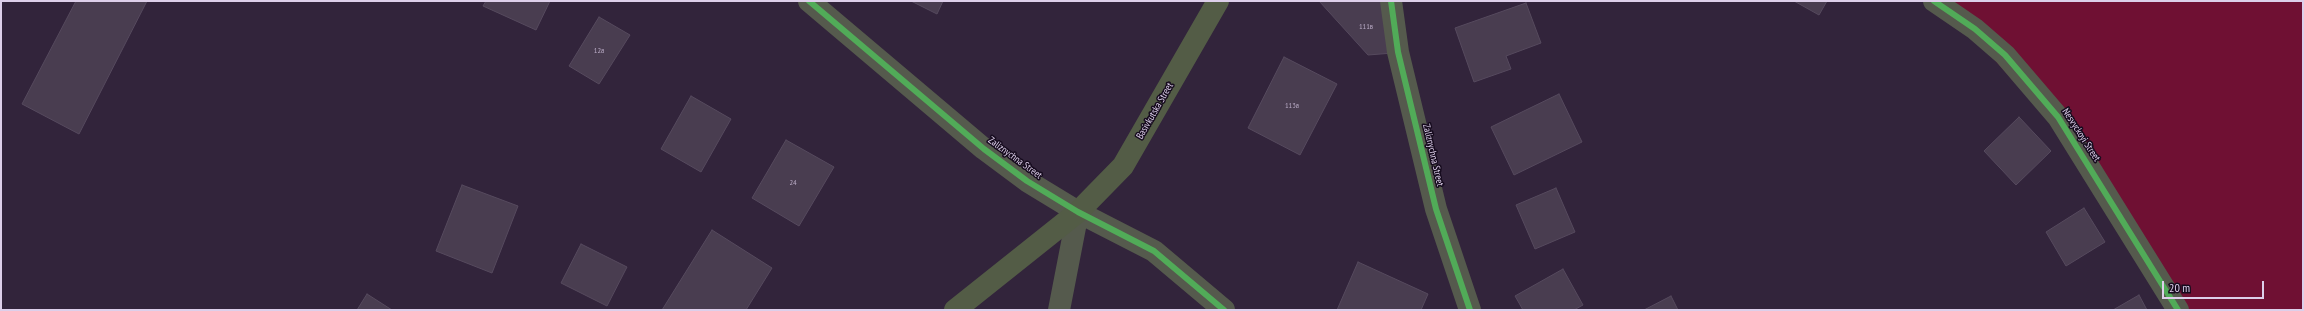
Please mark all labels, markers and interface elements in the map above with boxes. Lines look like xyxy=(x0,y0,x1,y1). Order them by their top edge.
house number: 111в xyxy=(1359,22,1373,32)
house number: 12а xyxy=(594,46,604,56)
street label: Basivkutska Street xyxy=(1134,81,1176,141)
house number: 113а xyxy=(1285,101,1299,111)
street label: Nesvyckoyi Street xyxy=(2059,106,2103,164)
street label: Zaliznychna Street xyxy=(1420,123,1446,187)
street label: Zaliznychna Street xyxy=(986,134,1044,182)
house number: 24 xyxy=(789,178,797,188)
scale bar xyxy=(2164,273,2266,299)
text: 20 m xyxy=(2169,280,2190,295)

